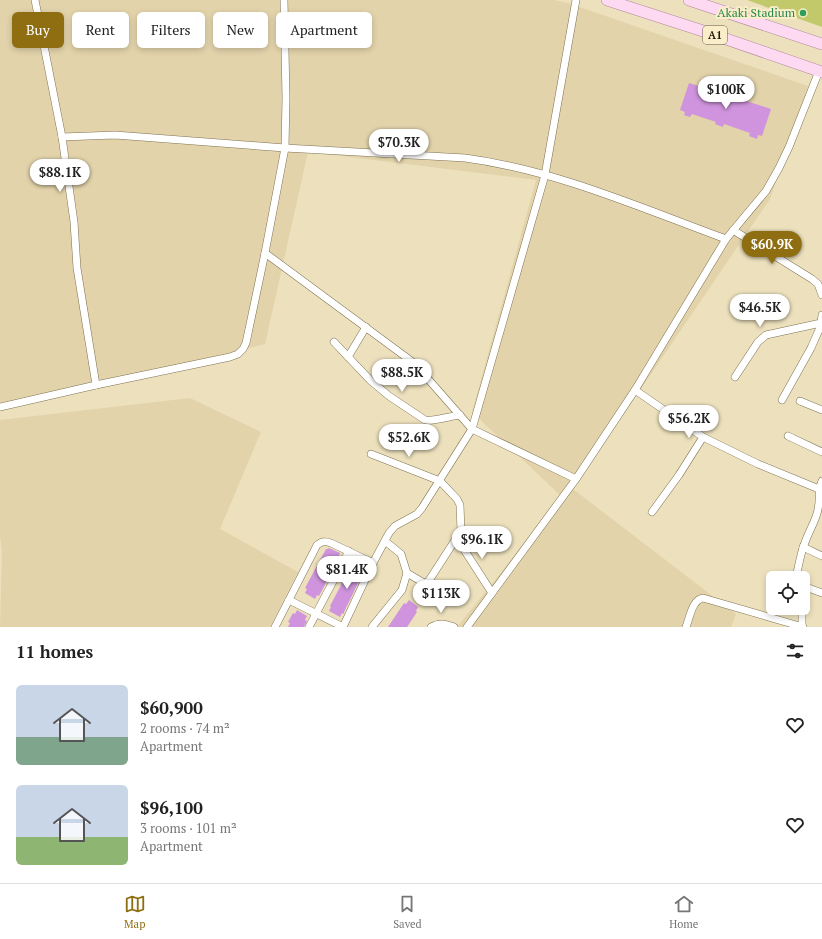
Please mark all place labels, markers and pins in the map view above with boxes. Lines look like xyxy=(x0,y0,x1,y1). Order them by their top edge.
place label: Akaki Stadium xyxy=(717,5,796,20)
marker: Akaki Stadium xyxy=(798,8,808,18)
pin: $100K xyxy=(698,76,754,110)
pin: $70.3K xyxy=(366,129,432,163)
pin: $88.1K xyxy=(27,159,93,193)
pin: $60.9K xyxy=(739,231,805,265)
pin: $46.5K xyxy=(727,294,793,328)
pin: $88.5K xyxy=(369,359,435,393)
pin: $56.2K xyxy=(656,405,722,439)
pin: $52.6K xyxy=(376,424,442,458)
pin: $96.1K xyxy=(449,526,515,560)
pin: $81.4K xyxy=(314,556,380,590)
pin: $113K xyxy=(413,580,469,614)

